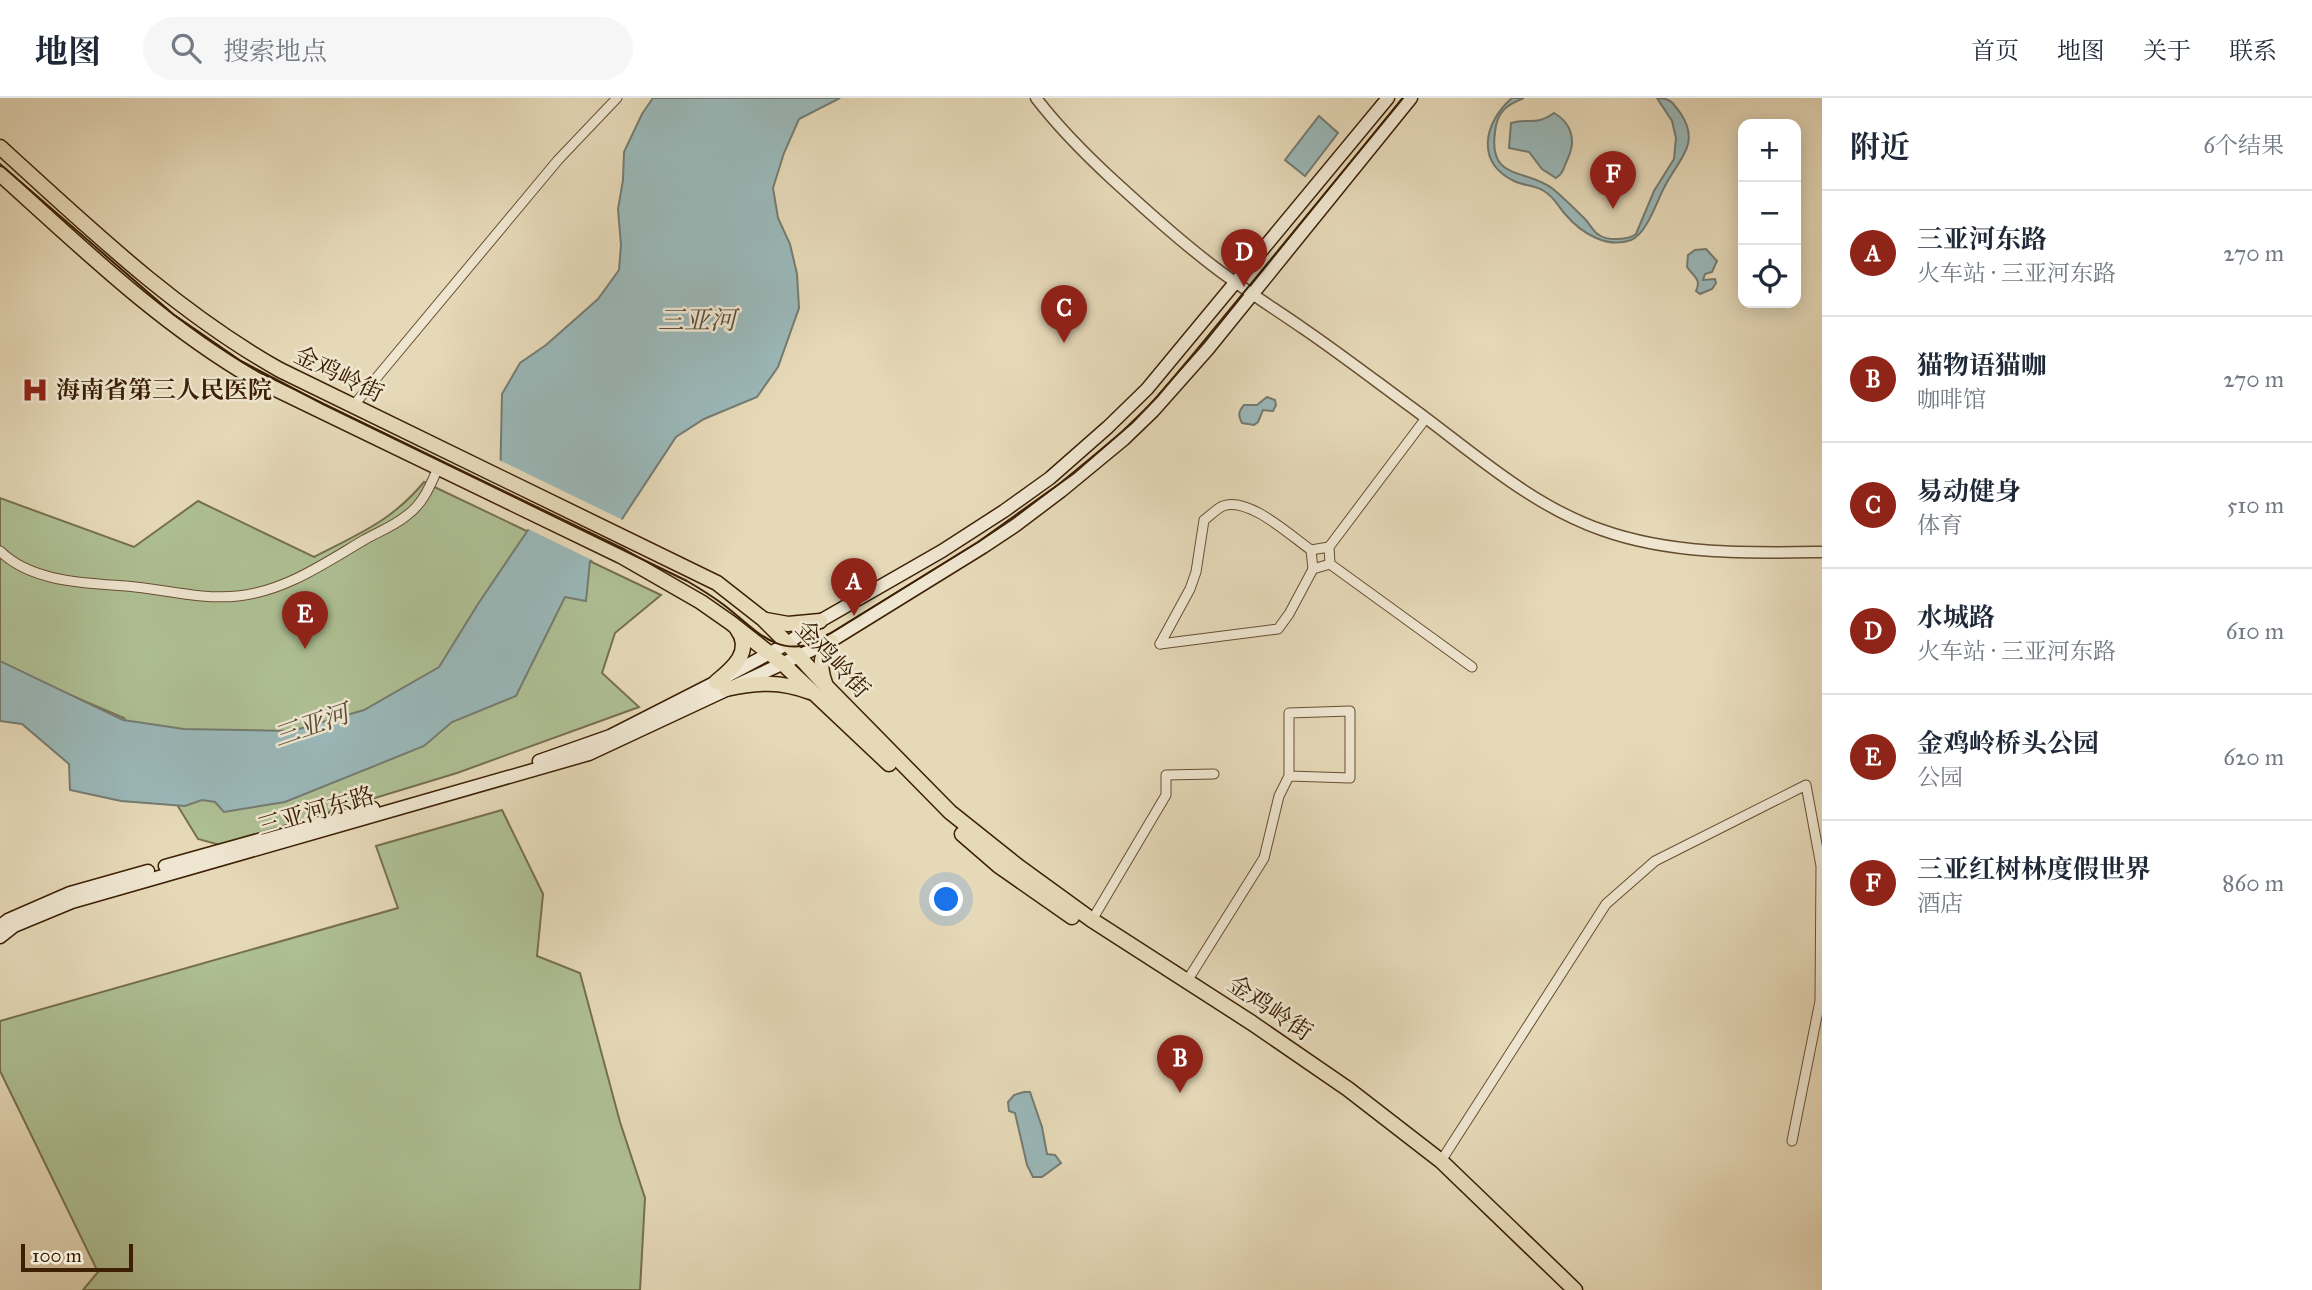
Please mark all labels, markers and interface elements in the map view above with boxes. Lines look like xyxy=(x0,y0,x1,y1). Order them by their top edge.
search box xyxy=(143,17,633,80)
icon: search xyxy=(167,29,205,67)
text: 地图 xyxy=(35,32,101,72)
text: 搜索地点 xyxy=(223,35,327,67)
text: 首页 xyxy=(1971,36,2019,66)
text: 地图 xyxy=(2057,36,2105,66)
text: 关于 xyxy=(2143,36,2191,66)
text: 联系 xyxy=(2229,36,2277,66)
map controls xyxy=(1738,119,1801,308)
button: + xyxy=(1738,119,1801,182)
text: 附近 xyxy=(1850,129,1910,165)
text: 6个结果 xyxy=(2203,131,2284,159)
pin: F xyxy=(1590,151,1636,209)
button: − xyxy=(1738,182,1801,245)
text: 三亚河东路 xyxy=(1917,223,2047,255)
pin: D xyxy=(1221,229,1267,287)
text: A xyxy=(1865,239,1881,267)
text: 270 m xyxy=(2223,239,2284,267)
button: locate xyxy=(1738,245,1801,308)
text: 火车站 · 三亚河东路 xyxy=(1917,259,2116,287)
pin: C xyxy=(1041,285,1087,343)
water label: 三亚河 xyxy=(658,304,740,336)
street label: 金鸡岭街 xyxy=(289,339,389,409)
text: 猫物语猫咖 xyxy=(1917,349,2047,381)
text: B xyxy=(1865,365,1881,393)
text: 270 m xyxy=(2223,365,2284,393)
hospital icon: 海南省第三人民医院 xyxy=(20,375,50,405)
place label: 海南省第三人民医院 xyxy=(56,375,272,405)
text: 咖啡馆 xyxy=(1917,385,1986,413)
text: 易动健身 xyxy=(1917,475,2021,507)
text: C xyxy=(1865,491,1881,519)
text: 510 m xyxy=(2227,491,2284,519)
text: 体育 xyxy=(1917,511,1963,539)
pin: A xyxy=(831,558,877,616)
pin: E xyxy=(282,591,328,649)
text: 水城路 xyxy=(1917,601,1995,633)
street label: 金鸡岭街 xyxy=(789,614,877,704)
text: D xyxy=(1864,617,1882,645)
text: 610 m xyxy=(2226,617,2284,645)
text: 火车站 · 三亚河东路 xyxy=(1917,637,2116,665)
water label: 三亚河 xyxy=(269,696,357,753)
text: 金鸡岭桥头公园 xyxy=(1917,727,2099,759)
text: E xyxy=(1865,743,1881,771)
text: 620 m xyxy=(2223,743,2284,771)
text: 公园 xyxy=(1917,763,1963,791)
street label: 三亚河东路 xyxy=(254,780,378,842)
text: 三亚红树林度假世界 xyxy=(1917,853,2151,885)
text: F xyxy=(1865,869,1881,897)
text: 860 m xyxy=(2222,869,2284,897)
your location xyxy=(929,882,963,916)
text: 酒店 xyxy=(1917,889,1963,917)
street label: 金鸡岭街 xyxy=(1222,969,1318,1047)
pin: B xyxy=(1157,1035,1203,1093)
scale bar xyxy=(21,1241,133,1273)
text: 100 m xyxy=(32,1244,82,1267)

